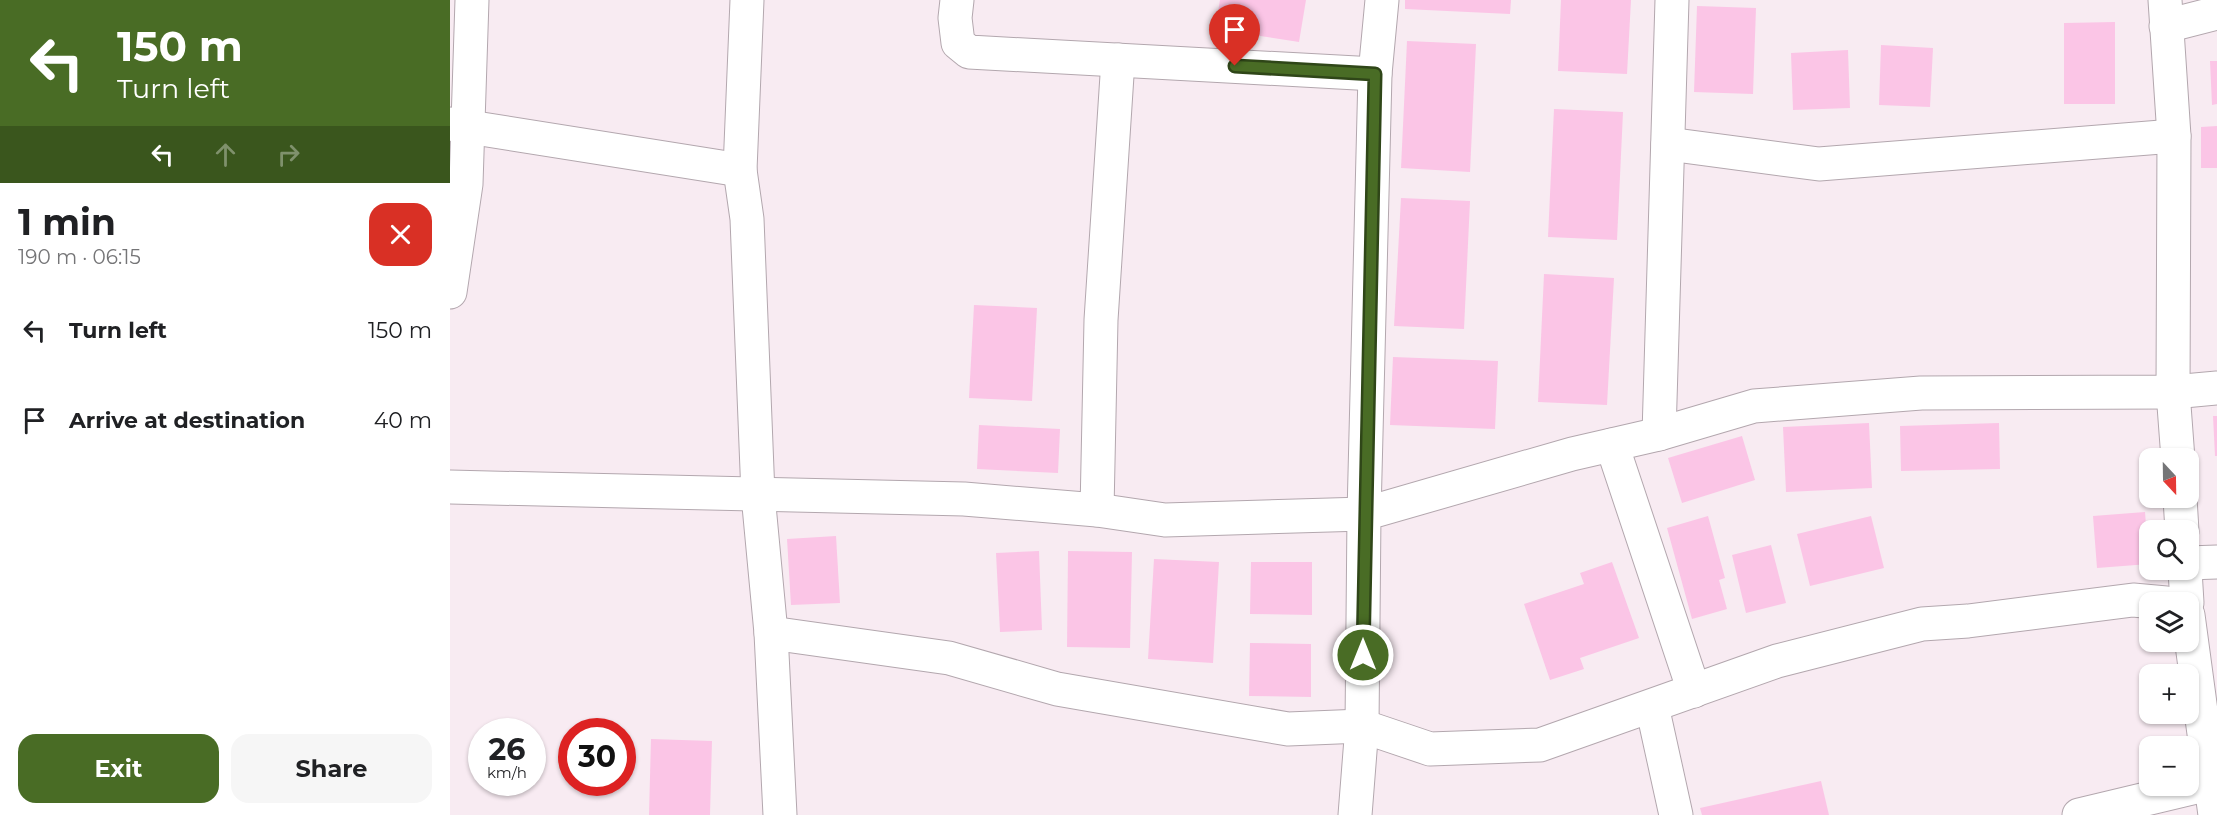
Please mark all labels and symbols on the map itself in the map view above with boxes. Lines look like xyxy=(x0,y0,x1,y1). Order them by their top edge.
pin xyxy=(1209,4,1260,66)
north arrow xyxy=(2139,448,2199,508)
position arrow xyxy=(1331,623,1395,687)
speed limit sign: 30 xyxy=(558,718,636,796)

